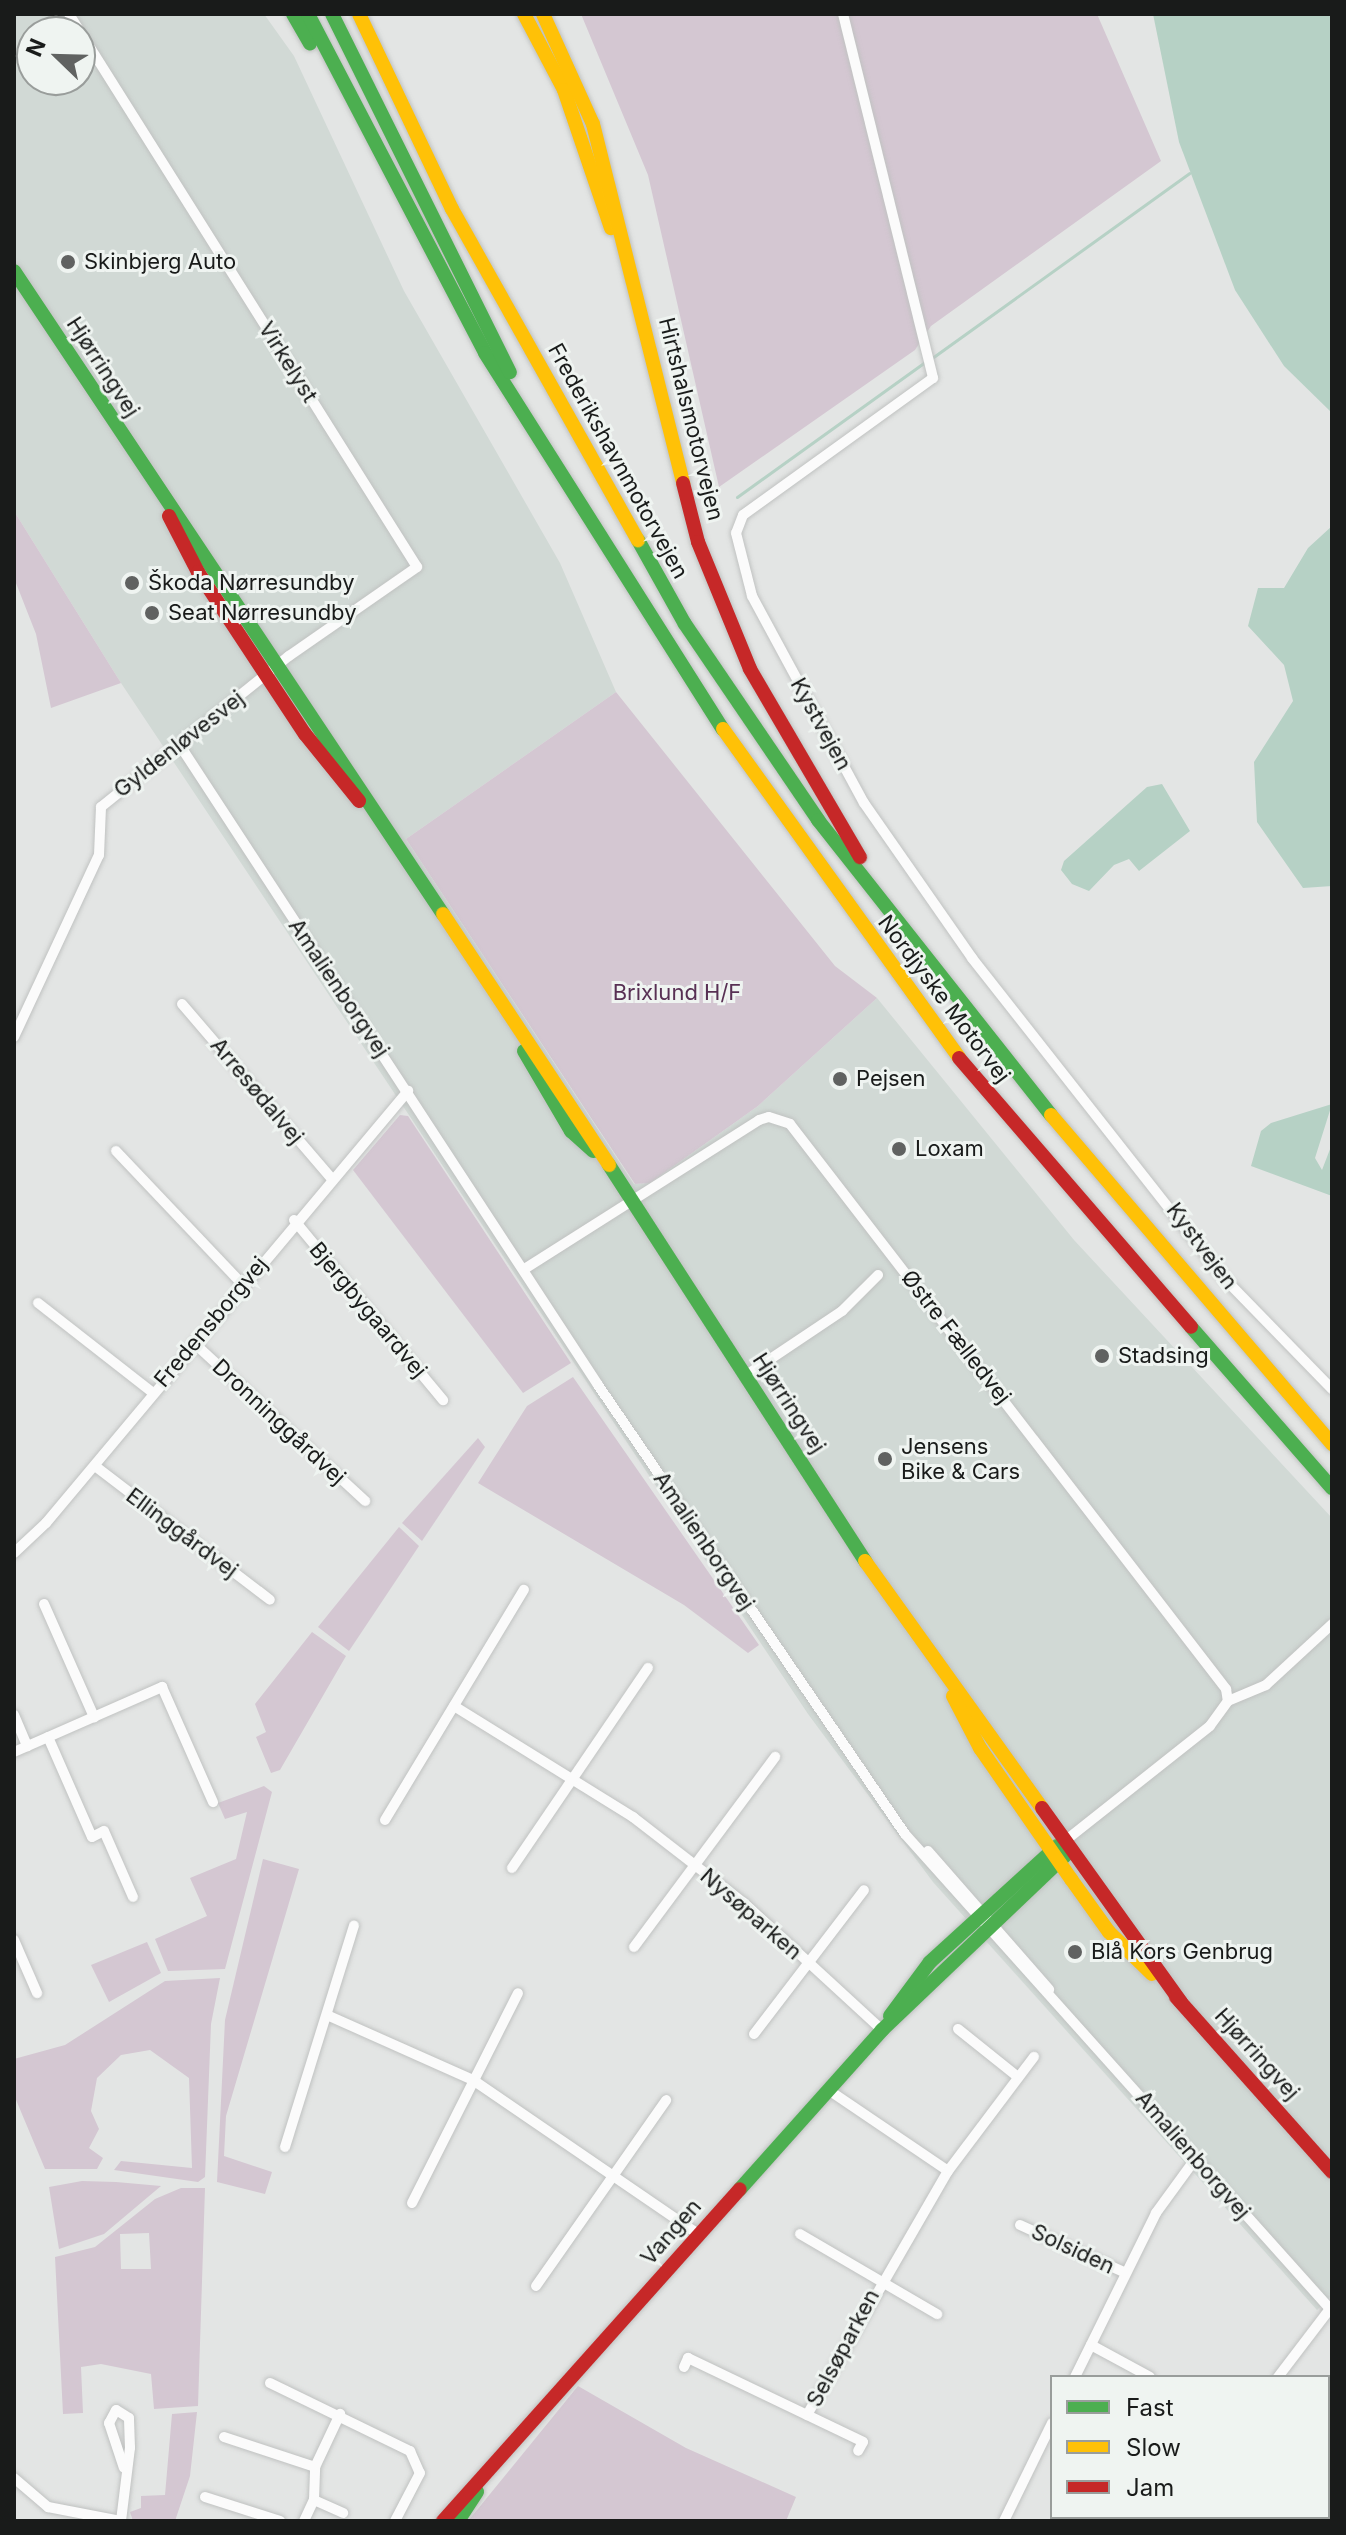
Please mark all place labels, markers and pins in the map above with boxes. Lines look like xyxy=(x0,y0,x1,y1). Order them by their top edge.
place label: Skinbjerg Auto xyxy=(84,249,236,275)
marker: Skinbjerg Auto xyxy=(59,253,77,271)
place label: Škoda Nørresundby xyxy=(148,570,355,596)
marker: Škoda Nørresundby xyxy=(123,574,141,592)
place label: Seat Nørresundby xyxy=(168,600,357,626)
marker: Seat Nørresundby xyxy=(143,604,161,622)
place label: Pejsen xyxy=(856,1066,926,1092)
marker: Pejsen xyxy=(831,1070,849,1088)
place label: Loxam xyxy=(915,1136,984,1162)
marker: Loxam xyxy=(890,1140,908,1158)
place label: Stadsing xyxy=(1118,1343,1209,1369)
marker: Stadsing xyxy=(1093,1347,1111,1365)
place label: Jensens Bike & Cars xyxy=(901,1433,1020,1484)
marker: Jensens Bike & Cars xyxy=(876,1450,894,1468)
place label: Blå Kors Genbrug xyxy=(1091,1939,1273,1965)
marker: Blå Kors Genbrug xyxy=(1066,1943,1084,1961)

